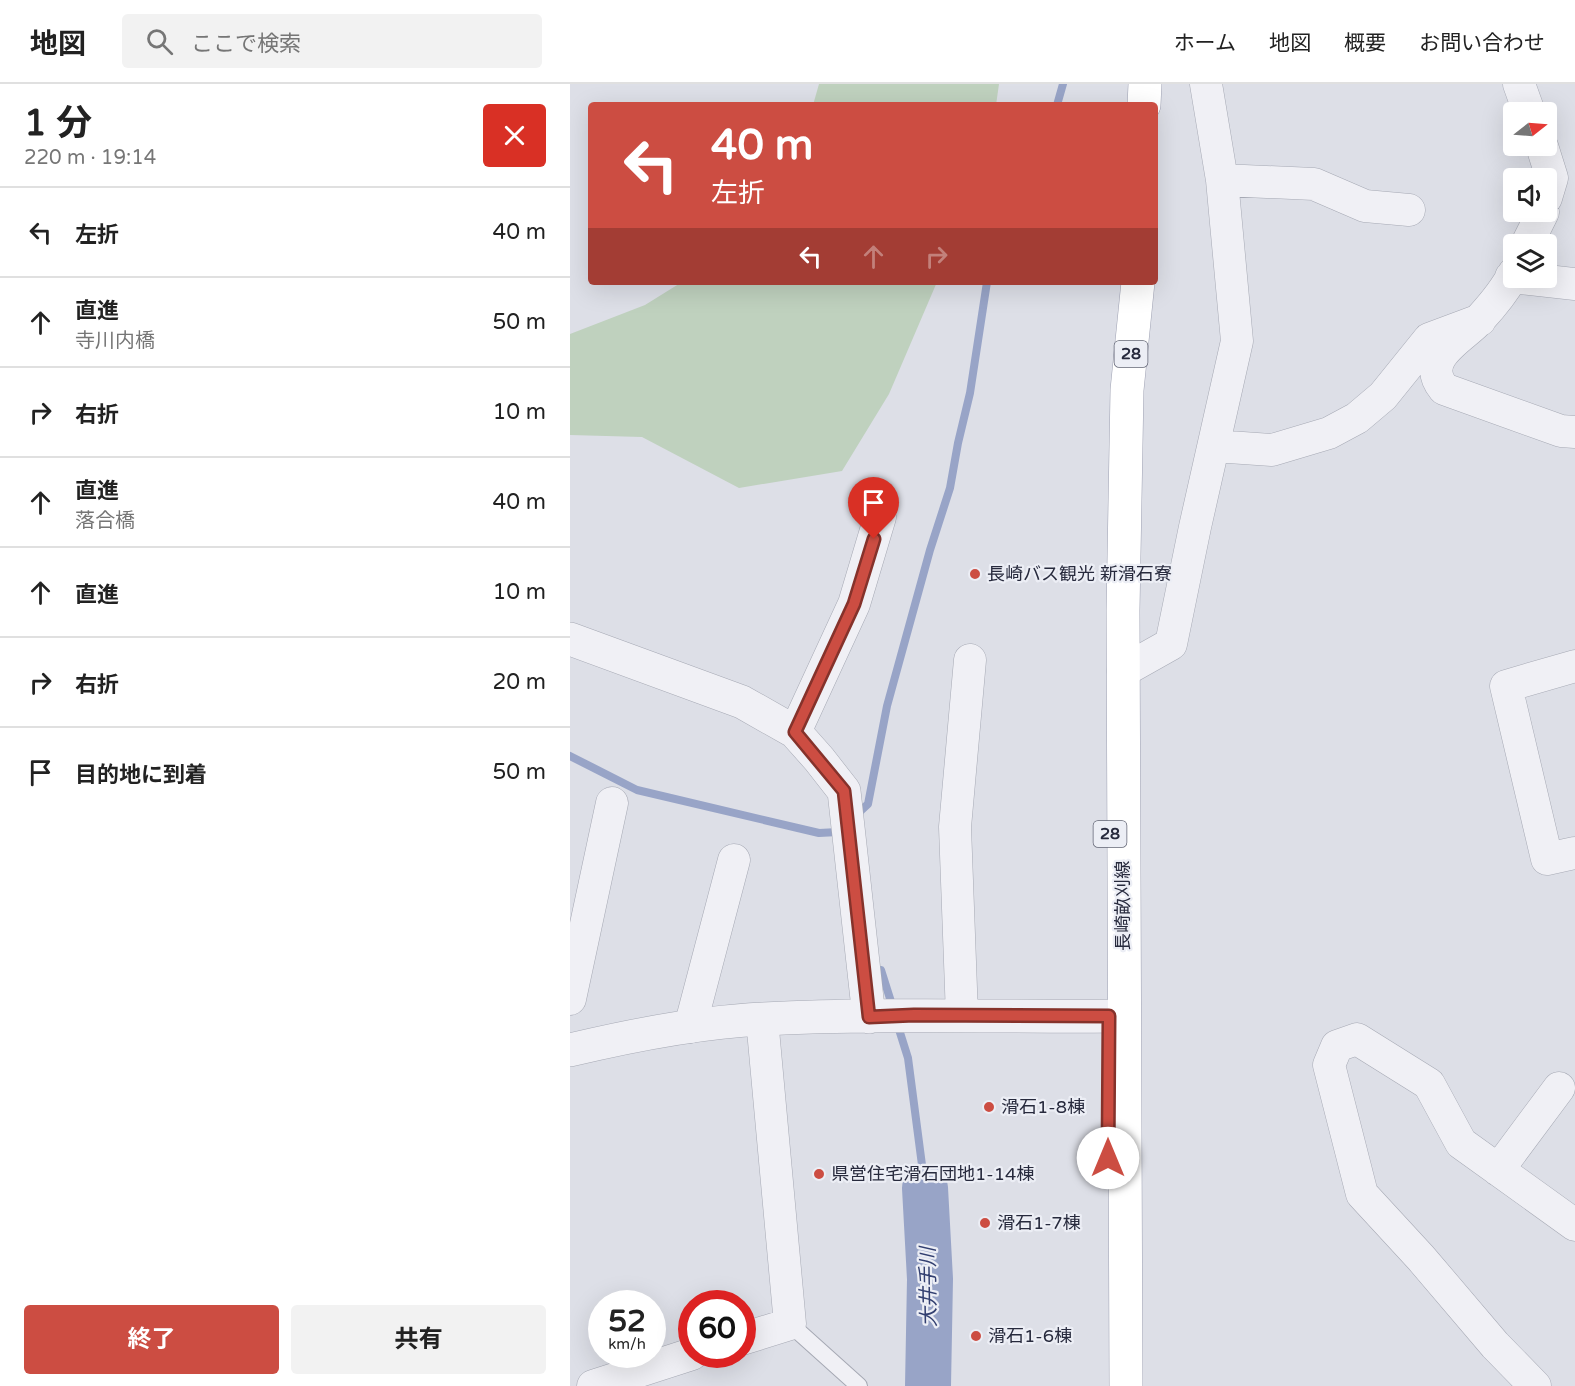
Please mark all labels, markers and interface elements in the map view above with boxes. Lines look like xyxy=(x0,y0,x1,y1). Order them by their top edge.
search box xyxy=(122,14,542,68)
icon: search xyxy=(143,25,176,58)
text: 地図 xyxy=(30,27,86,61)
text: ここで検索 xyxy=(191,31,301,57)
text: ホーム xyxy=(1174,31,1236,56)
text: 地図 xyxy=(1269,31,1311,56)
text: 概要 xyxy=(1344,31,1386,56)
text: お問い合わせ xyxy=(1419,31,1545,56)
text: 1 分 xyxy=(24,102,92,145)
north arrow xyxy=(1503,102,1557,156)
map controls xyxy=(1503,102,1557,288)
button: close xyxy=(483,104,546,167)
text: 40 m xyxy=(711,120,813,171)
icon: left xyxy=(612,126,690,204)
text: 220 m · 19:14 xyxy=(24,146,156,170)
button: sound xyxy=(1503,168,1557,222)
text: 左折 xyxy=(711,177,765,210)
icon: left xyxy=(24,216,57,249)
text: 40 m xyxy=(492,219,546,245)
text: 左折 xyxy=(75,222,119,248)
button: layers xyxy=(1503,234,1557,288)
icon: left xyxy=(794,240,827,273)
icon: ahead xyxy=(857,240,890,273)
icon: right xyxy=(920,240,953,273)
text: 直進 xyxy=(75,298,119,324)
icon: ahead xyxy=(24,306,57,339)
text: 50 m xyxy=(492,309,546,335)
text: 寺川内橋 xyxy=(75,329,155,353)
road number: 28 xyxy=(1114,341,1148,367)
icon: right xyxy=(24,396,57,429)
text: 10 m xyxy=(492,399,546,425)
text: 右折 xyxy=(75,402,119,428)
pin xyxy=(848,477,899,539)
text: 直進 xyxy=(75,478,119,504)
icon: ahead xyxy=(24,486,57,519)
icon: arrive xyxy=(857,486,890,519)
text: 40 m xyxy=(492,489,546,515)
text: 落合橋 xyxy=(75,509,135,533)
place label: 長崎バス観光 新滑石寮 xyxy=(987,563,1172,585)
marker: 長崎バス観光 新滑石寮 xyxy=(968,567,982,581)
icon: ahead xyxy=(24,576,57,609)
text: 10 m xyxy=(492,579,546,605)
text: 直進 xyxy=(75,582,119,608)
icon: right xyxy=(24,666,57,699)
text: 20 m xyxy=(492,669,546,695)
text: 右折 xyxy=(75,672,119,698)
icon: arrive xyxy=(24,756,57,789)
text: 50 m xyxy=(492,759,546,785)
text: 目的地に到着 xyxy=(75,762,207,788)
road number: 28 xyxy=(1094,821,1126,847)
street label: 長崎畝刈線 xyxy=(1112,861,1134,951)
place label: 滑石1-8棟 xyxy=(1001,1096,1085,1118)
marker: 滑石1-8棟 xyxy=(982,1100,996,1114)
position arrow xyxy=(1076,1126,1140,1190)
place label: 県営住宅滑石団地1-14棟 xyxy=(831,1163,1034,1185)
marker: 県営住宅滑石団地1-14棟 xyxy=(812,1167,826,1181)
place label: 滑石1-7棟 xyxy=(997,1212,1081,1234)
marker: 滑石1-7棟 xyxy=(978,1216,992,1230)
water label: 大井手川 xyxy=(916,1245,942,1327)
speed limit sign: 60 xyxy=(678,1290,756,1368)
text: 52 xyxy=(608,1303,646,1340)
button: 終了 xyxy=(24,1305,279,1374)
button: 共有 xyxy=(291,1305,546,1374)
place label: 滑石1-6棟 xyxy=(988,1325,1072,1347)
marker: 滑石1-6棟 xyxy=(969,1329,983,1343)
text: km/h xyxy=(608,1335,646,1353)

